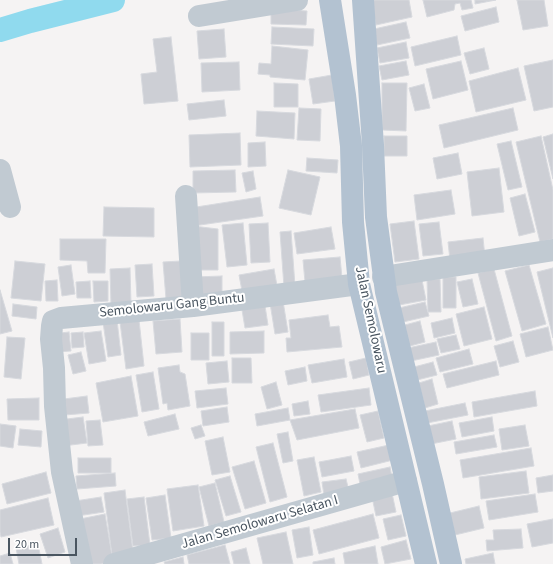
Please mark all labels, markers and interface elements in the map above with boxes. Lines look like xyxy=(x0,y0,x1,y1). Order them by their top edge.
street label: Jalan Semolowaru xyxy=(350,265,390,375)
street label: Semolowaru Gang Buntu xyxy=(99,290,245,322)
street label: Jalan Semolowaru Selatan I xyxy=(180,493,340,553)
scale bar xyxy=(10,530,79,556)
text: 20 m xyxy=(15,536,39,553)

